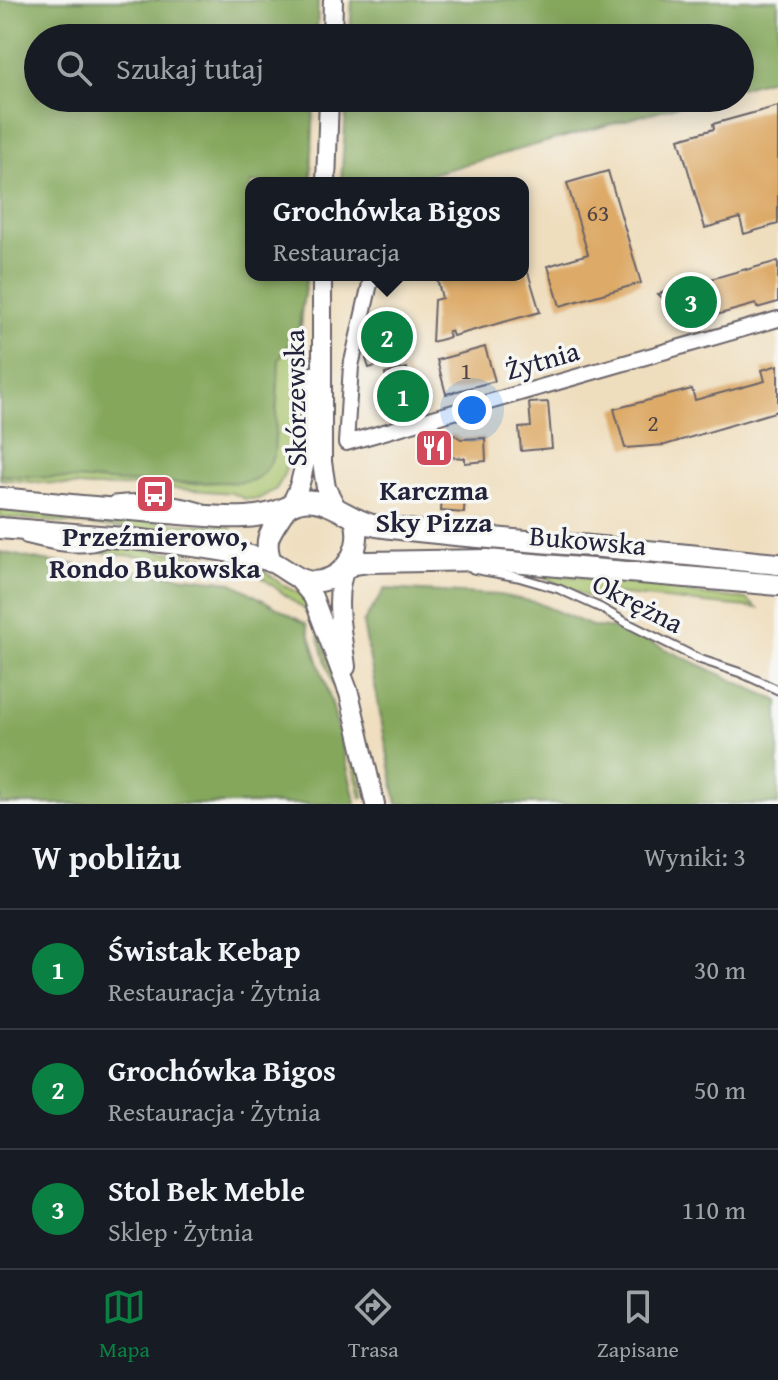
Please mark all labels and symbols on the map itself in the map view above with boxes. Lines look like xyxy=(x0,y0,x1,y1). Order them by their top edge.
house number: 63 xyxy=(586,195,610,230)
pin: 3 xyxy=(665,272,717,332)
pin: 2 xyxy=(361,307,413,367)
street label: Skórzewska xyxy=(273,328,316,467)
street label: Żytnia xyxy=(500,329,585,390)
house number: 1 xyxy=(460,353,472,388)
pin: 1 xyxy=(377,366,429,426)
your location xyxy=(452,390,492,430)
house number: 2 xyxy=(647,405,659,440)
restaurant icon: Karczma Sky Pizza xyxy=(413,427,455,469)
place label: Karczma Sky Pizza xyxy=(375,469,493,542)
bus stop icon: Przeźmierowo, Rondo Bukowska xyxy=(134,473,176,515)
street label: Bukowska xyxy=(528,514,649,565)
place label: Przeźmierowo, Rondo Bukowska xyxy=(49,515,261,588)
street label: Okrężna xyxy=(586,562,691,643)

